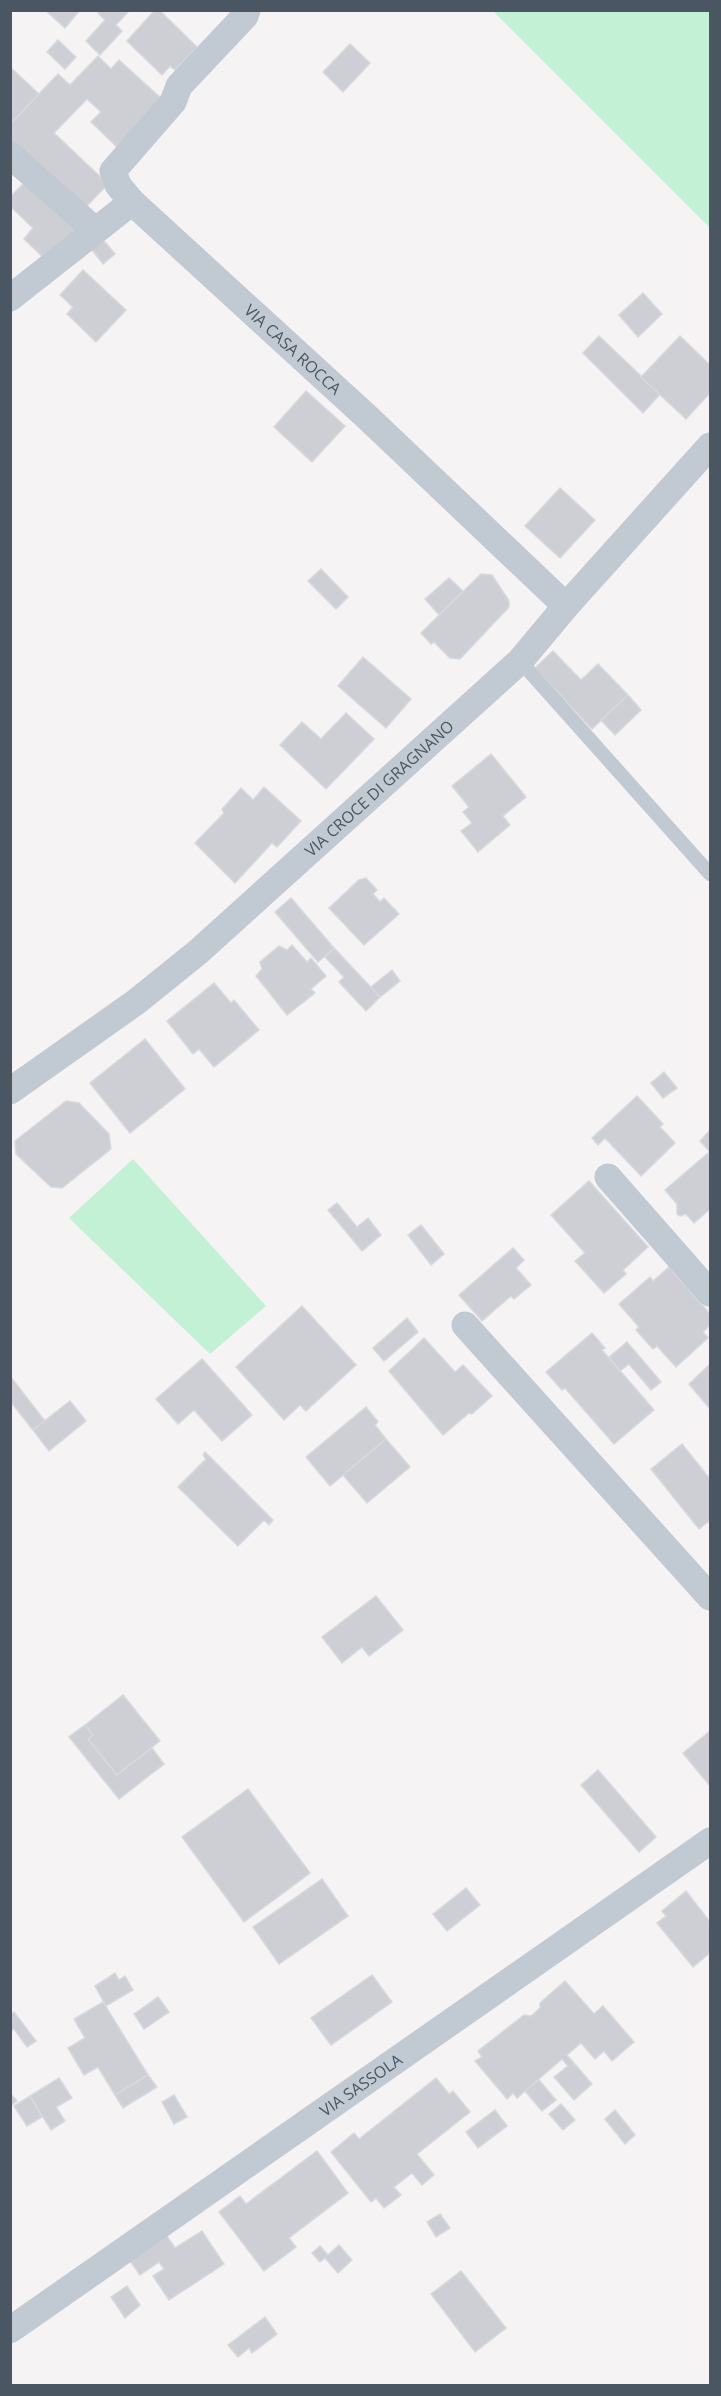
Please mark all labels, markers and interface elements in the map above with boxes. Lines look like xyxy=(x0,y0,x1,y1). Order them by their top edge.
street label: VIA CASA ROCCA xyxy=(240,299,347,400)
street label: VIA CROCE DI GRAGNANO xyxy=(300,715,458,862)
street label: VIA SASSOLA xyxy=(315,2048,407,2121)

